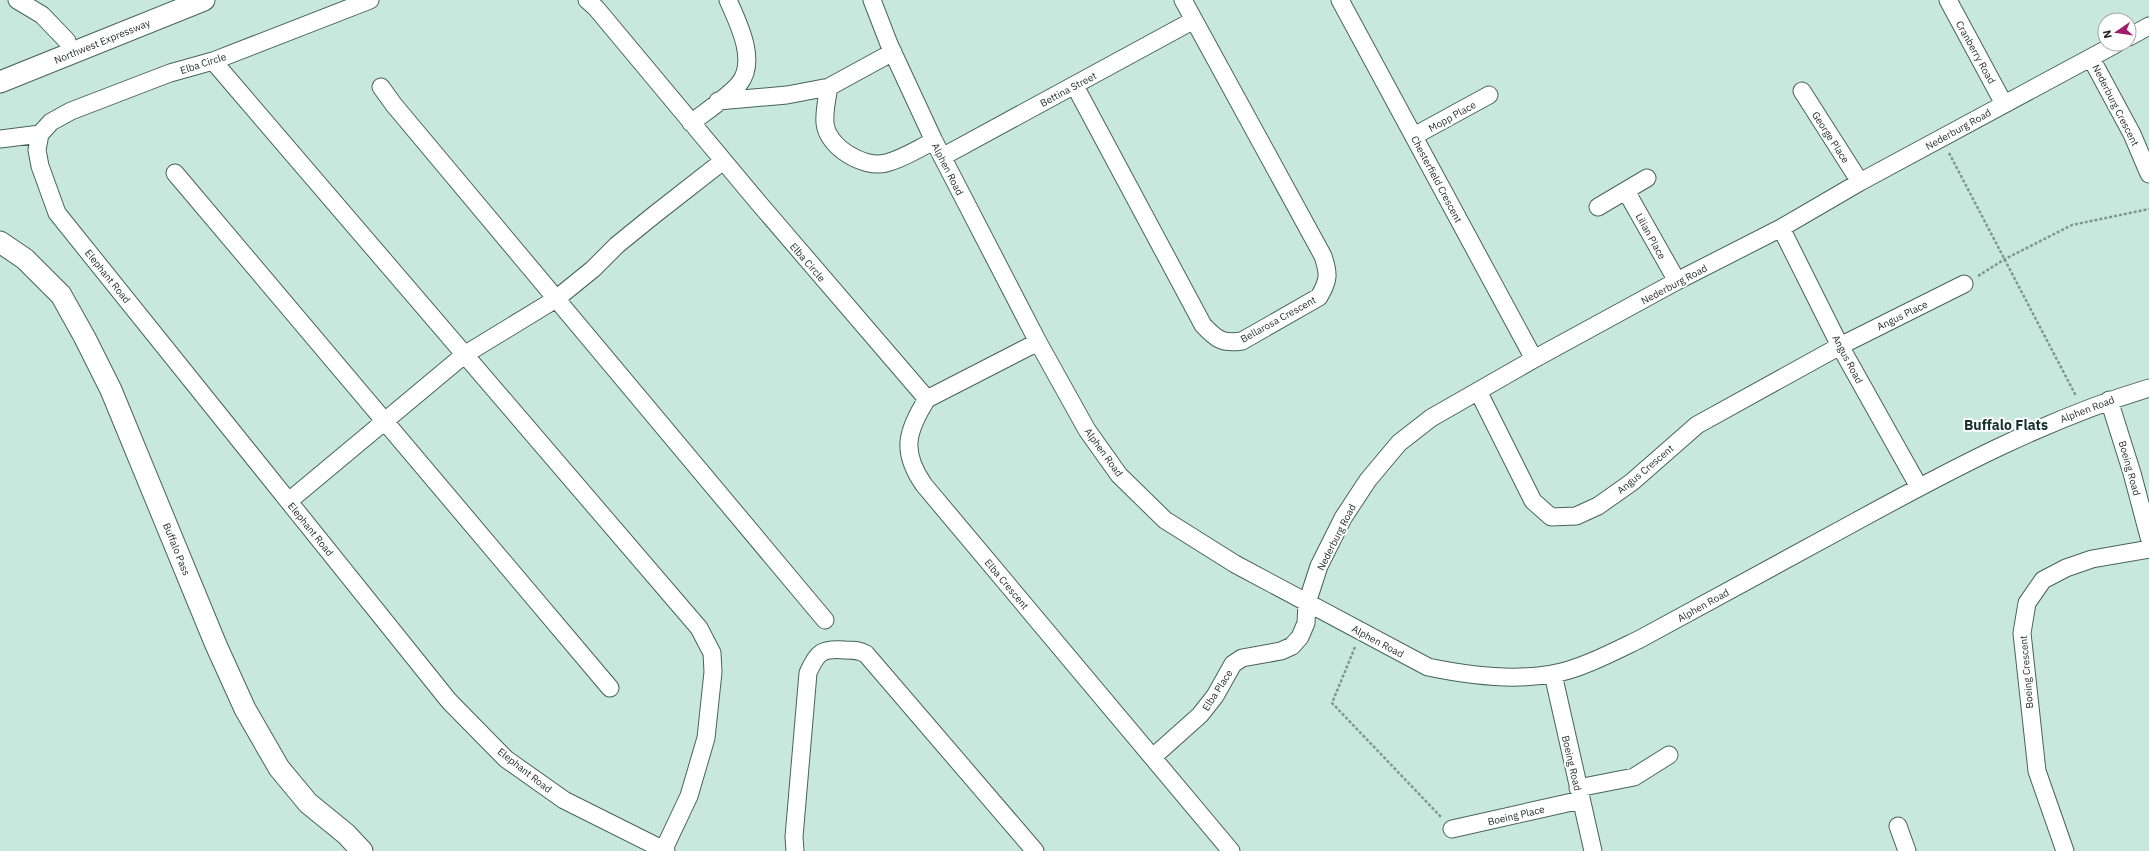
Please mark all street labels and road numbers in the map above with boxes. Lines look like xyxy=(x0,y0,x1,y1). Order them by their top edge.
street label: Northwest Expressway xyxy=(52,16,152,67)
street label: Cranberry Road xyxy=(1953,19,1998,86)
street label: Elba Circle xyxy=(178,50,228,77)
street label: Nederburg Crescent xyxy=(2089,62,2142,149)
street label: Bettina Street xyxy=(1038,69,1099,110)
street label: Mopp Place xyxy=(1426,98,1479,135)
street label: Nederburg Road xyxy=(1923,106,1993,153)
street label: George Place xyxy=(1809,109,1852,166)
street label: Chesterfield Crescent xyxy=(1408,133,1465,225)
street label: Alphen Road xyxy=(929,141,966,198)
street label: Lilian Place xyxy=(1633,211,1669,262)
street label: Elba Circle xyxy=(787,240,828,285)
street label: Elephant Road xyxy=(82,247,133,306)
street label: Nederburg Road xyxy=(1639,262,1710,307)
street label: Bellarosa Crescent xyxy=(1238,293,1319,346)
street label: Angus Place xyxy=(1875,297,1930,333)
street label: Angus Road xyxy=(1829,333,1866,386)
street label: Alphen Road xyxy=(2058,393,2116,426)
street label: Alphen Road xyxy=(1082,425,1126,479)
street label: Boeing Road xyxy=(2115,439,2144,497)
street label: Angus Crescent xyxy=(1614,442,1677,497)
street label: Elephant Road xyxy=(285,500,336,559)
street label: Nederburg Road xyxy=(1314,502,1359,573)
street label: Buffalo Pass xyxy=(160,521,193,578)
street label: Elba Crescent xyxy=(982,556,1032,613)
street label: Alphen Road xyxy=(1675,586,1731,625)
street label: Alphen Road xyxy=(1349,622,1406,661)
street label: Boeing Crescent xyxy=(2017,634,2036,709)
street label: Elba Place xyxy=(1199,667,1236,713)
street label: Boeing Road xyxy=(1559,734,1584,792)
street label: Elephant Road xyxy=(495,745,554,796)
street label: Boeing Place xyxy=(1486,803,1546,828)

